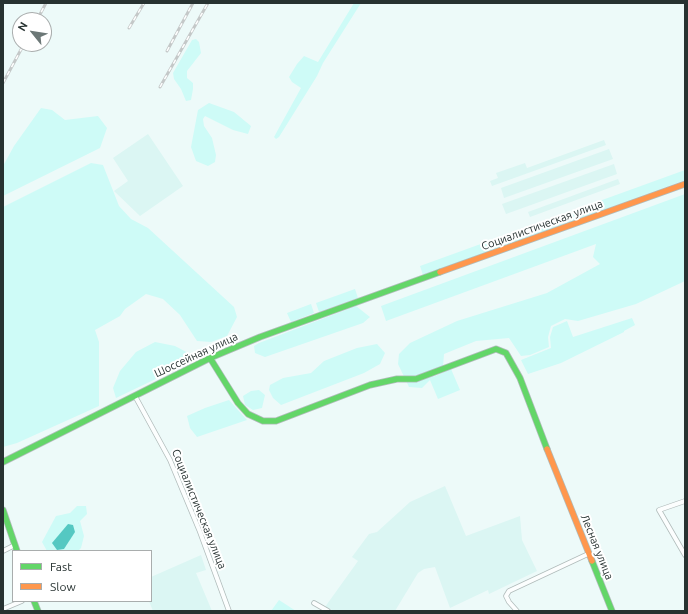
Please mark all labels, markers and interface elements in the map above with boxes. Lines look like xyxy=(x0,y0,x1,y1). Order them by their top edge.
north arrow xyxy=(12,12,52,52)
text: N xyxy=(15,20,30,33)
street label: Социалистическая улица xyxy=(480,197,604,253)
street label: Шоссейная улица xyxy=(152,330,240,380)
street label: Социалистическая улица xyxy=(169,447,229,571)
street label: Лесная улица xyxy=(578,512,616,582)
legend xyxy=(12,550,152,602)
text: Fast xyxy=(50,560,72,573)
text: Slow xyxy=(50,580,76,593)

